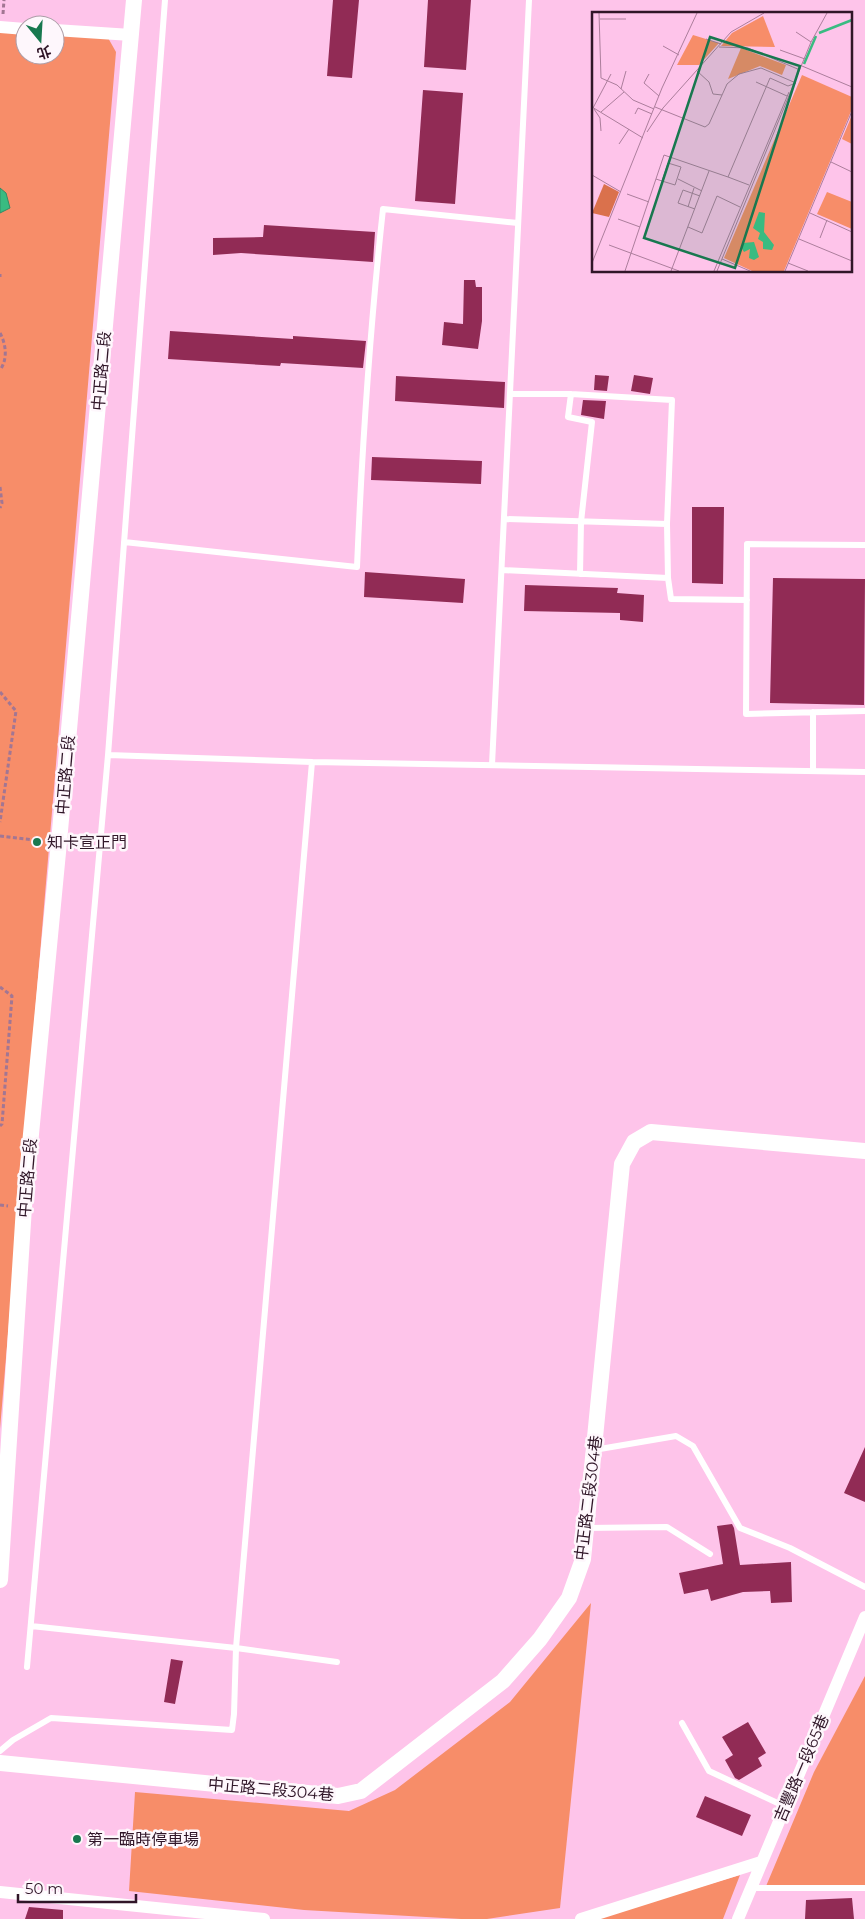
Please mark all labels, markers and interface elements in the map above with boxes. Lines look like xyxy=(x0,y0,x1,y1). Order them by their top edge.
inset map xyxy=(592,12,852,272)
north arrow xyxy=(15,15,65,65)
text: 北 xyxy=(35,42,53,63)
street label: 中正路二段 xyxy=(89,330,114,412)
street label: 中正路二段 xyxy=(53,734,78,816)
place label: 知卡宣正門 xyxy=(47,833,127,852)
marker: 知卡宣正門 xyxy=(31,836,43,848)
street label: 中正路二段 xyxy=(15,1137,40,1219)
street label: 中正路二段304巷 xyxy=(571,1434,606,1562)
street label: 吉豐路一段65巷 xyxy=(770,1712,833,1825)
street label: 中正路二段304巷 xyxy=(207,1775,335,1804)
place label: 第一臨時停車場 xyxy=(87,1830,199,1849)
marker: 第一臨時停車場 xyxy=(71,1833,83,1845)
scale bar xyxy=(18,1872,135,1904)
text: 50 m xyxy=(25,1879,63,1898)

